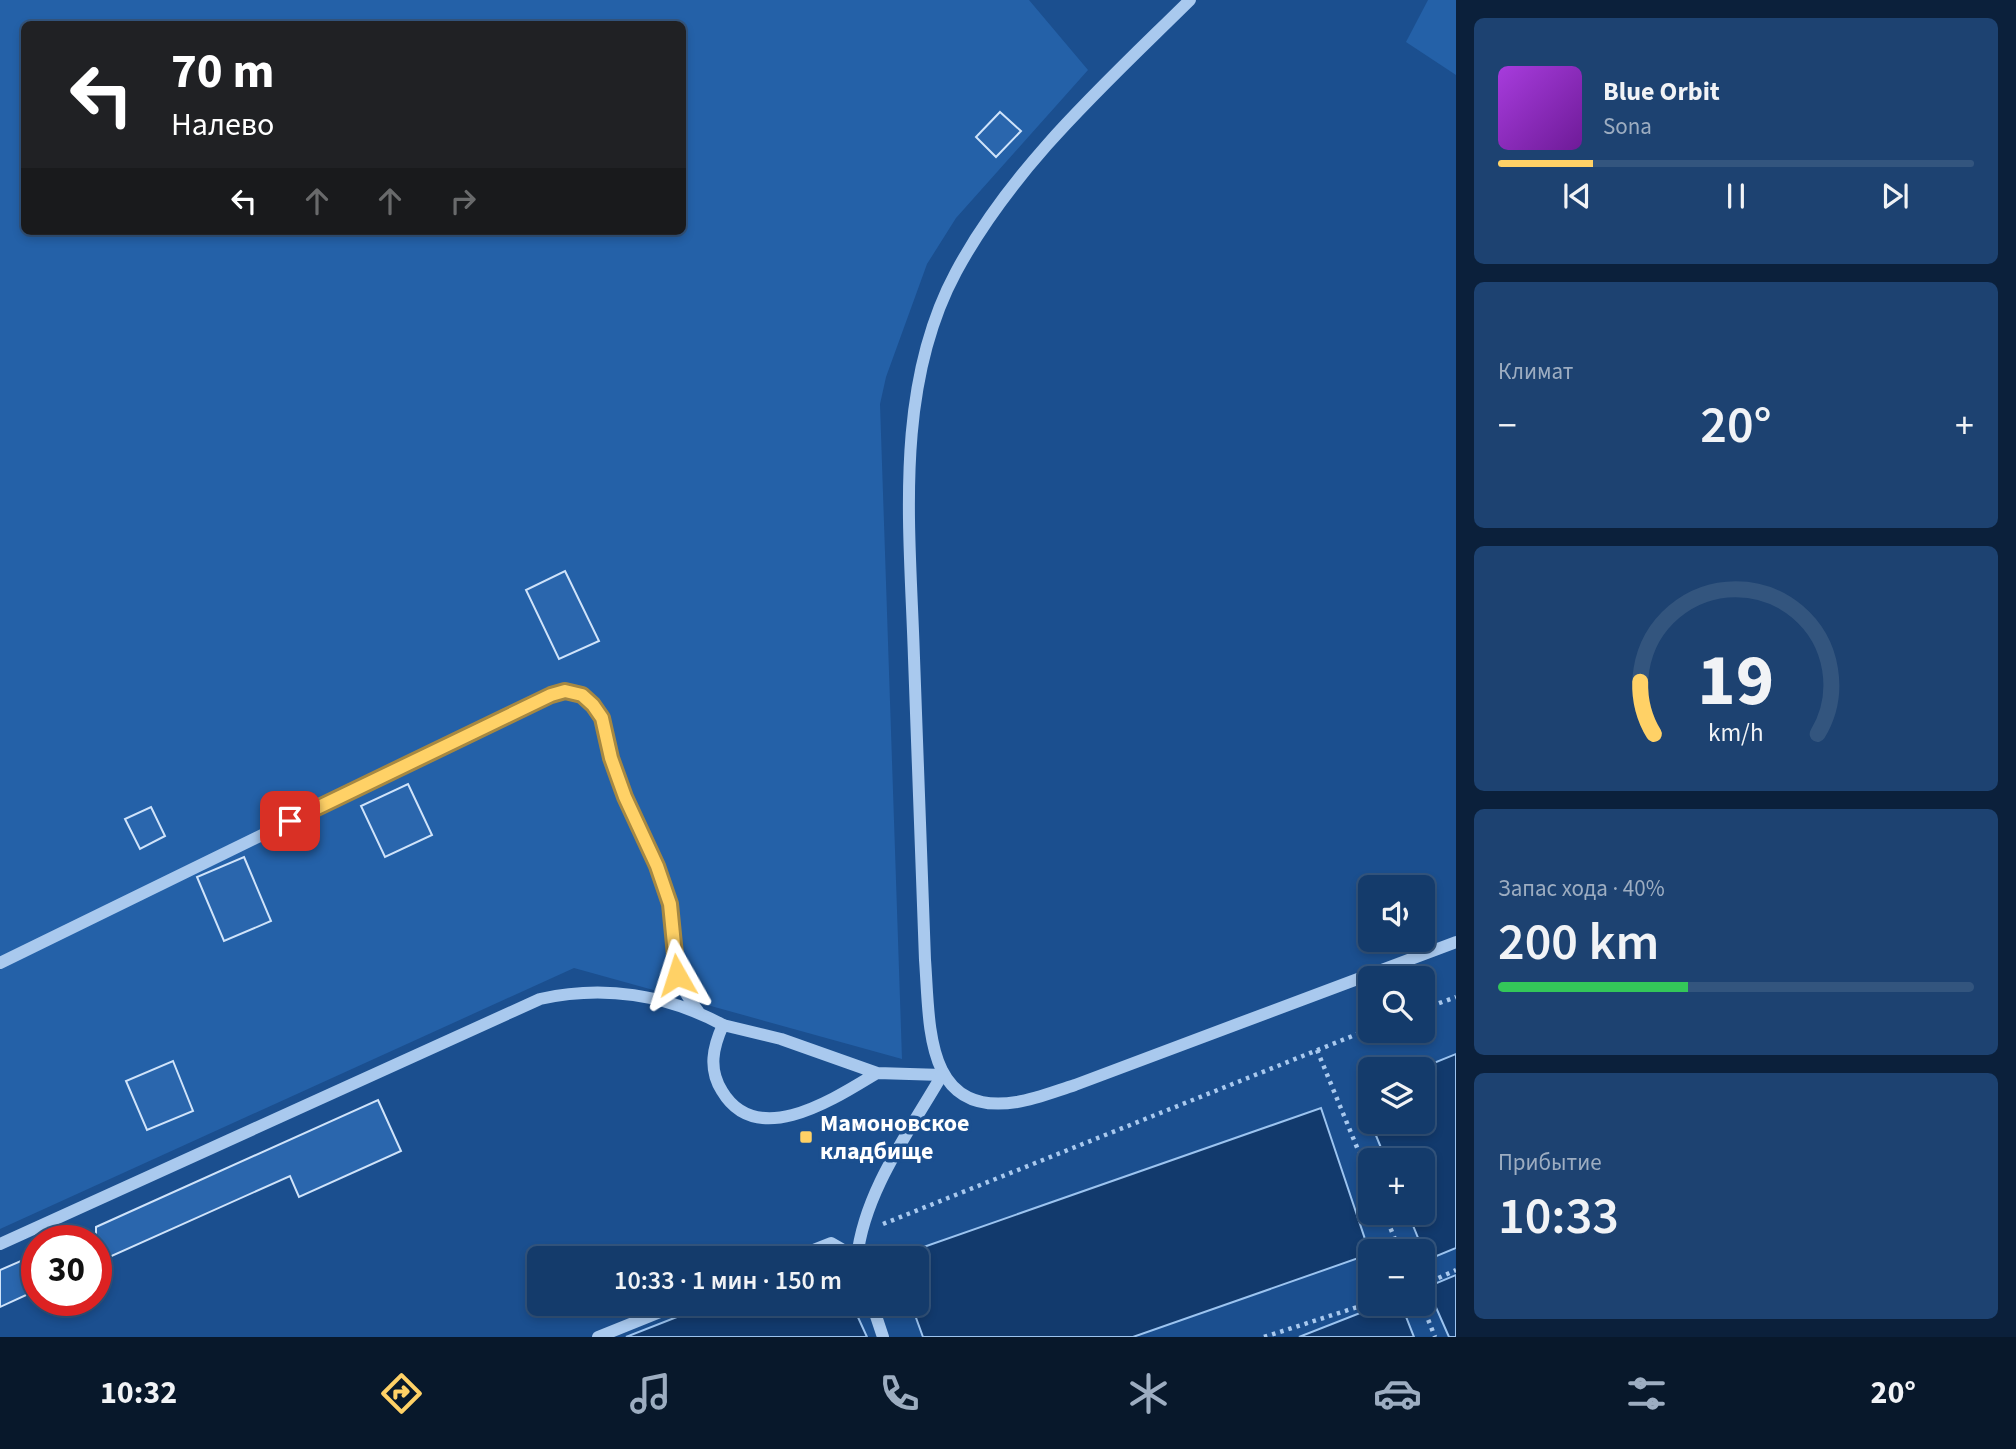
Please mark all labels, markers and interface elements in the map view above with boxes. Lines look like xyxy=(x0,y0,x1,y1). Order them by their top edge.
text: 70 m xyxy=(171,37,275,107)
icon: left xyxy=(56,49,147,140)
text: Blue Orbit xyxy=(1603,73,1720,110)
text: Налево xyxy=(171,102,274,148)
text: Sona xyxy=(1603,110,1652,143)
icon: previous xyxy=(1558,177,1596,215)
icon: pause xyxy=(1717,177,1755,215)
icon: next xyxy=(1876,177,1914,215)
icon: left xyxy=(225,182,263,220)
icon: ahead xyxy=(298,182,336,220)
icon: ahead xyxy=(371,182,409,220)
icon: right xyxy=(444,182,482,220)
text: Климат xyxy=(1498,355,1573,388)
text: 20° xyxy=(1700,389,1772,463)
text: − xyxy=(1498,399,1517,453)
text: + xyxy=(1955,399,1974,453)
text: 19 xyxy=(1698,630,1774,734)
text: km/h xyxy=(1708,715,1764,751)
pin xyxy=(260,791,320,851)
icon: arrive xyxy=(271,802,309,840)
text: Запас хода · 40% xyxy=(1498,872,1665,905)
map controls xyxy=(1358,875,1435,1316)
button: sound xyxy=(1358,875,1435,952)
text: 200 km xyxy=(1498,906,1659,980)
position arrow xyxy=(640,938,714,1012)
button: search xyxy=(1358,966,1435,1043)
button: layers xyxy=(1358,1057,1435,1134)
place label: Мамоновское кладбище xyxy=(820,1106,970,1169)
marker: Мамоновское кладбище xyxy=(798,1129,814,1145)
text: Прибытие xyxy=(1498,1146,1602,1179)
button: + xyxy=(1358,1148,1435,1225)
text: 10:33 xyxy=(1498,1180,1619,1254)
speed limit sign: 30 xyxy=(21,1225,112,1316)
button: − xyxy=(1358,1239,1435,1316)
text: 10:33 · 1 мин · 150 m xyxy=(614,1262,842,1299)
icon: directions xyxy=(377,1369,426,1418)
icon: music xyxy=(626,1369,675,1418)
icon: phone xyxy=(875,1369,924,1418)
icon: climate xyxy=(1124,1369,1173,1418)
icon: car xyxy=(1373,1369,1422,1418)
icon: filters xyxy=(1622,1369,1671,1418)
text: 10:32 xyxy=(100,1370,177,1416)
text: 20° xyxy=(1870,1370,1916,1416)

